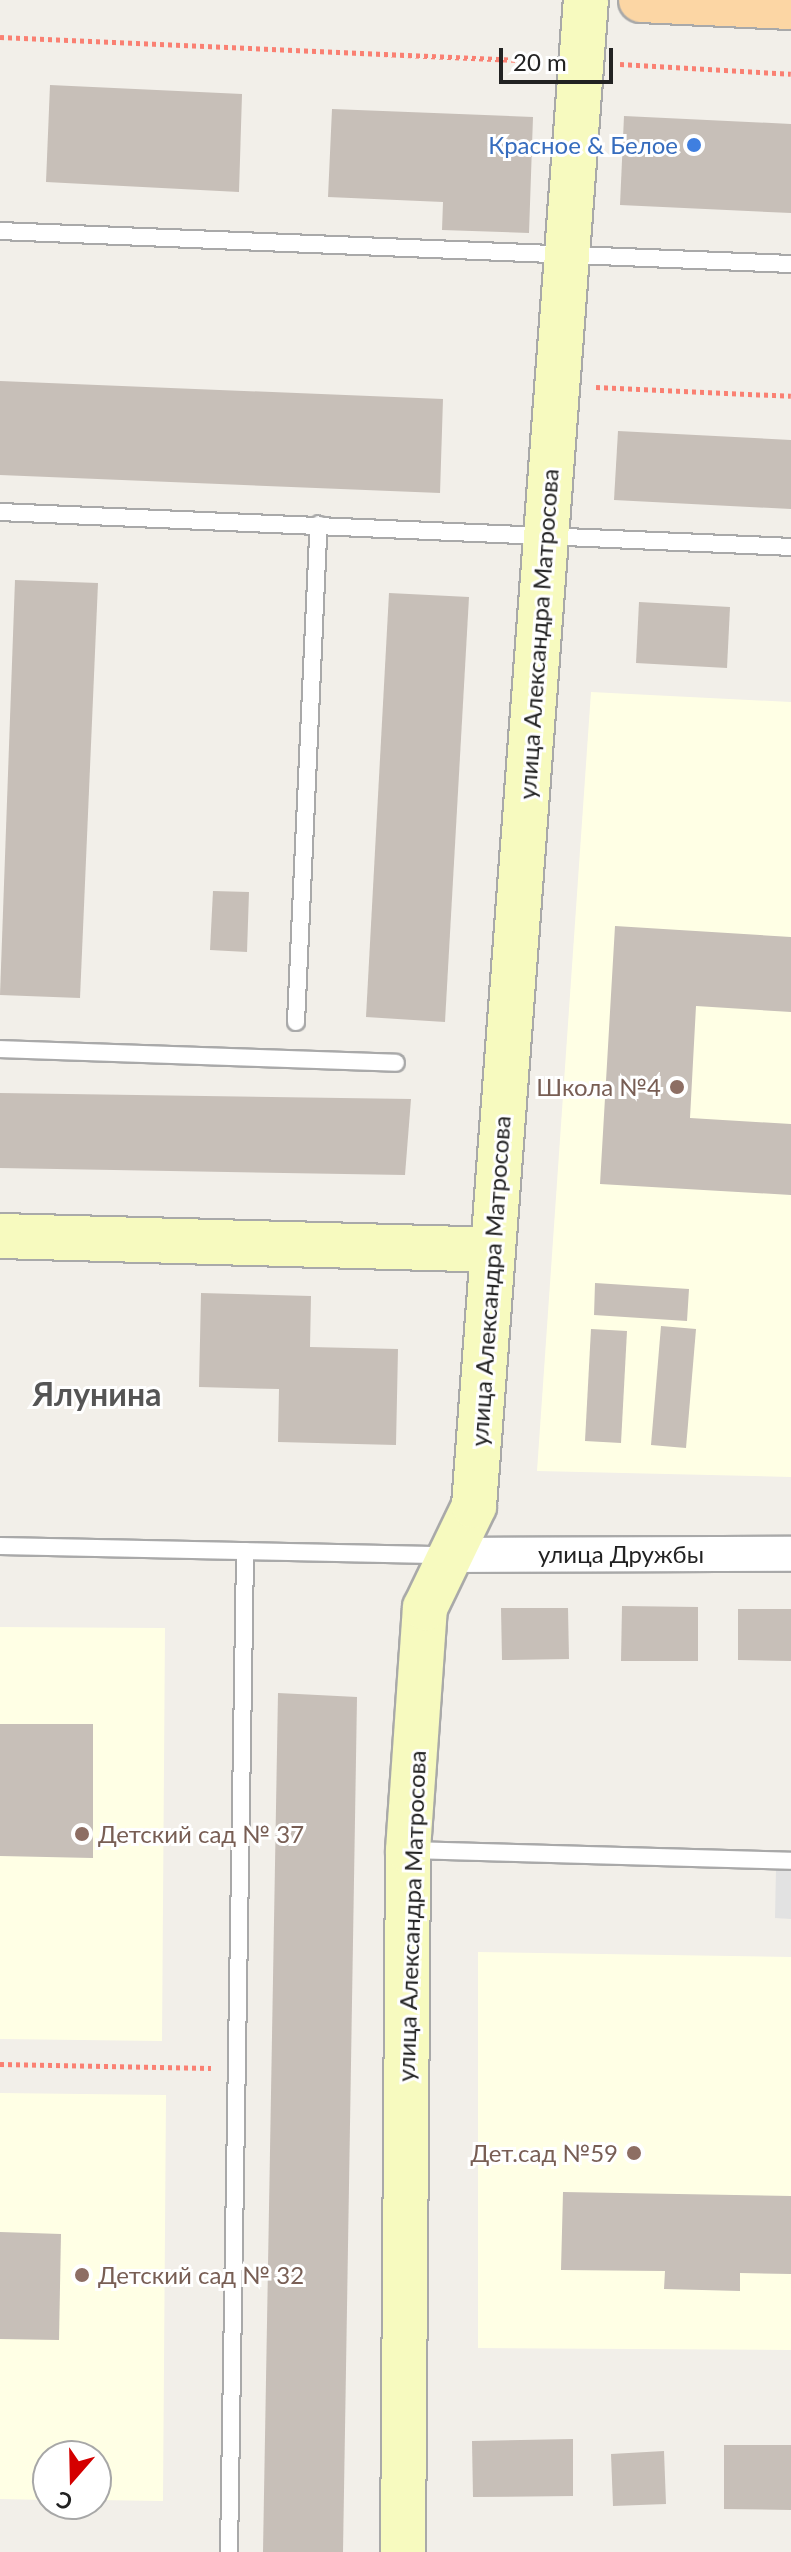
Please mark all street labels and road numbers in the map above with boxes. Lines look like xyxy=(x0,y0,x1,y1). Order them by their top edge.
street label: улица Александра Матросова xyxy=(512,468,564,800)
street label: улица Александра Матросова xyxy=(464,1115,516,1447)
street label: улица Дружбы xyxy=(538,1540,704,1568)
street label: улица Александра Матросова xyxy=(391,1750,431,2082)

